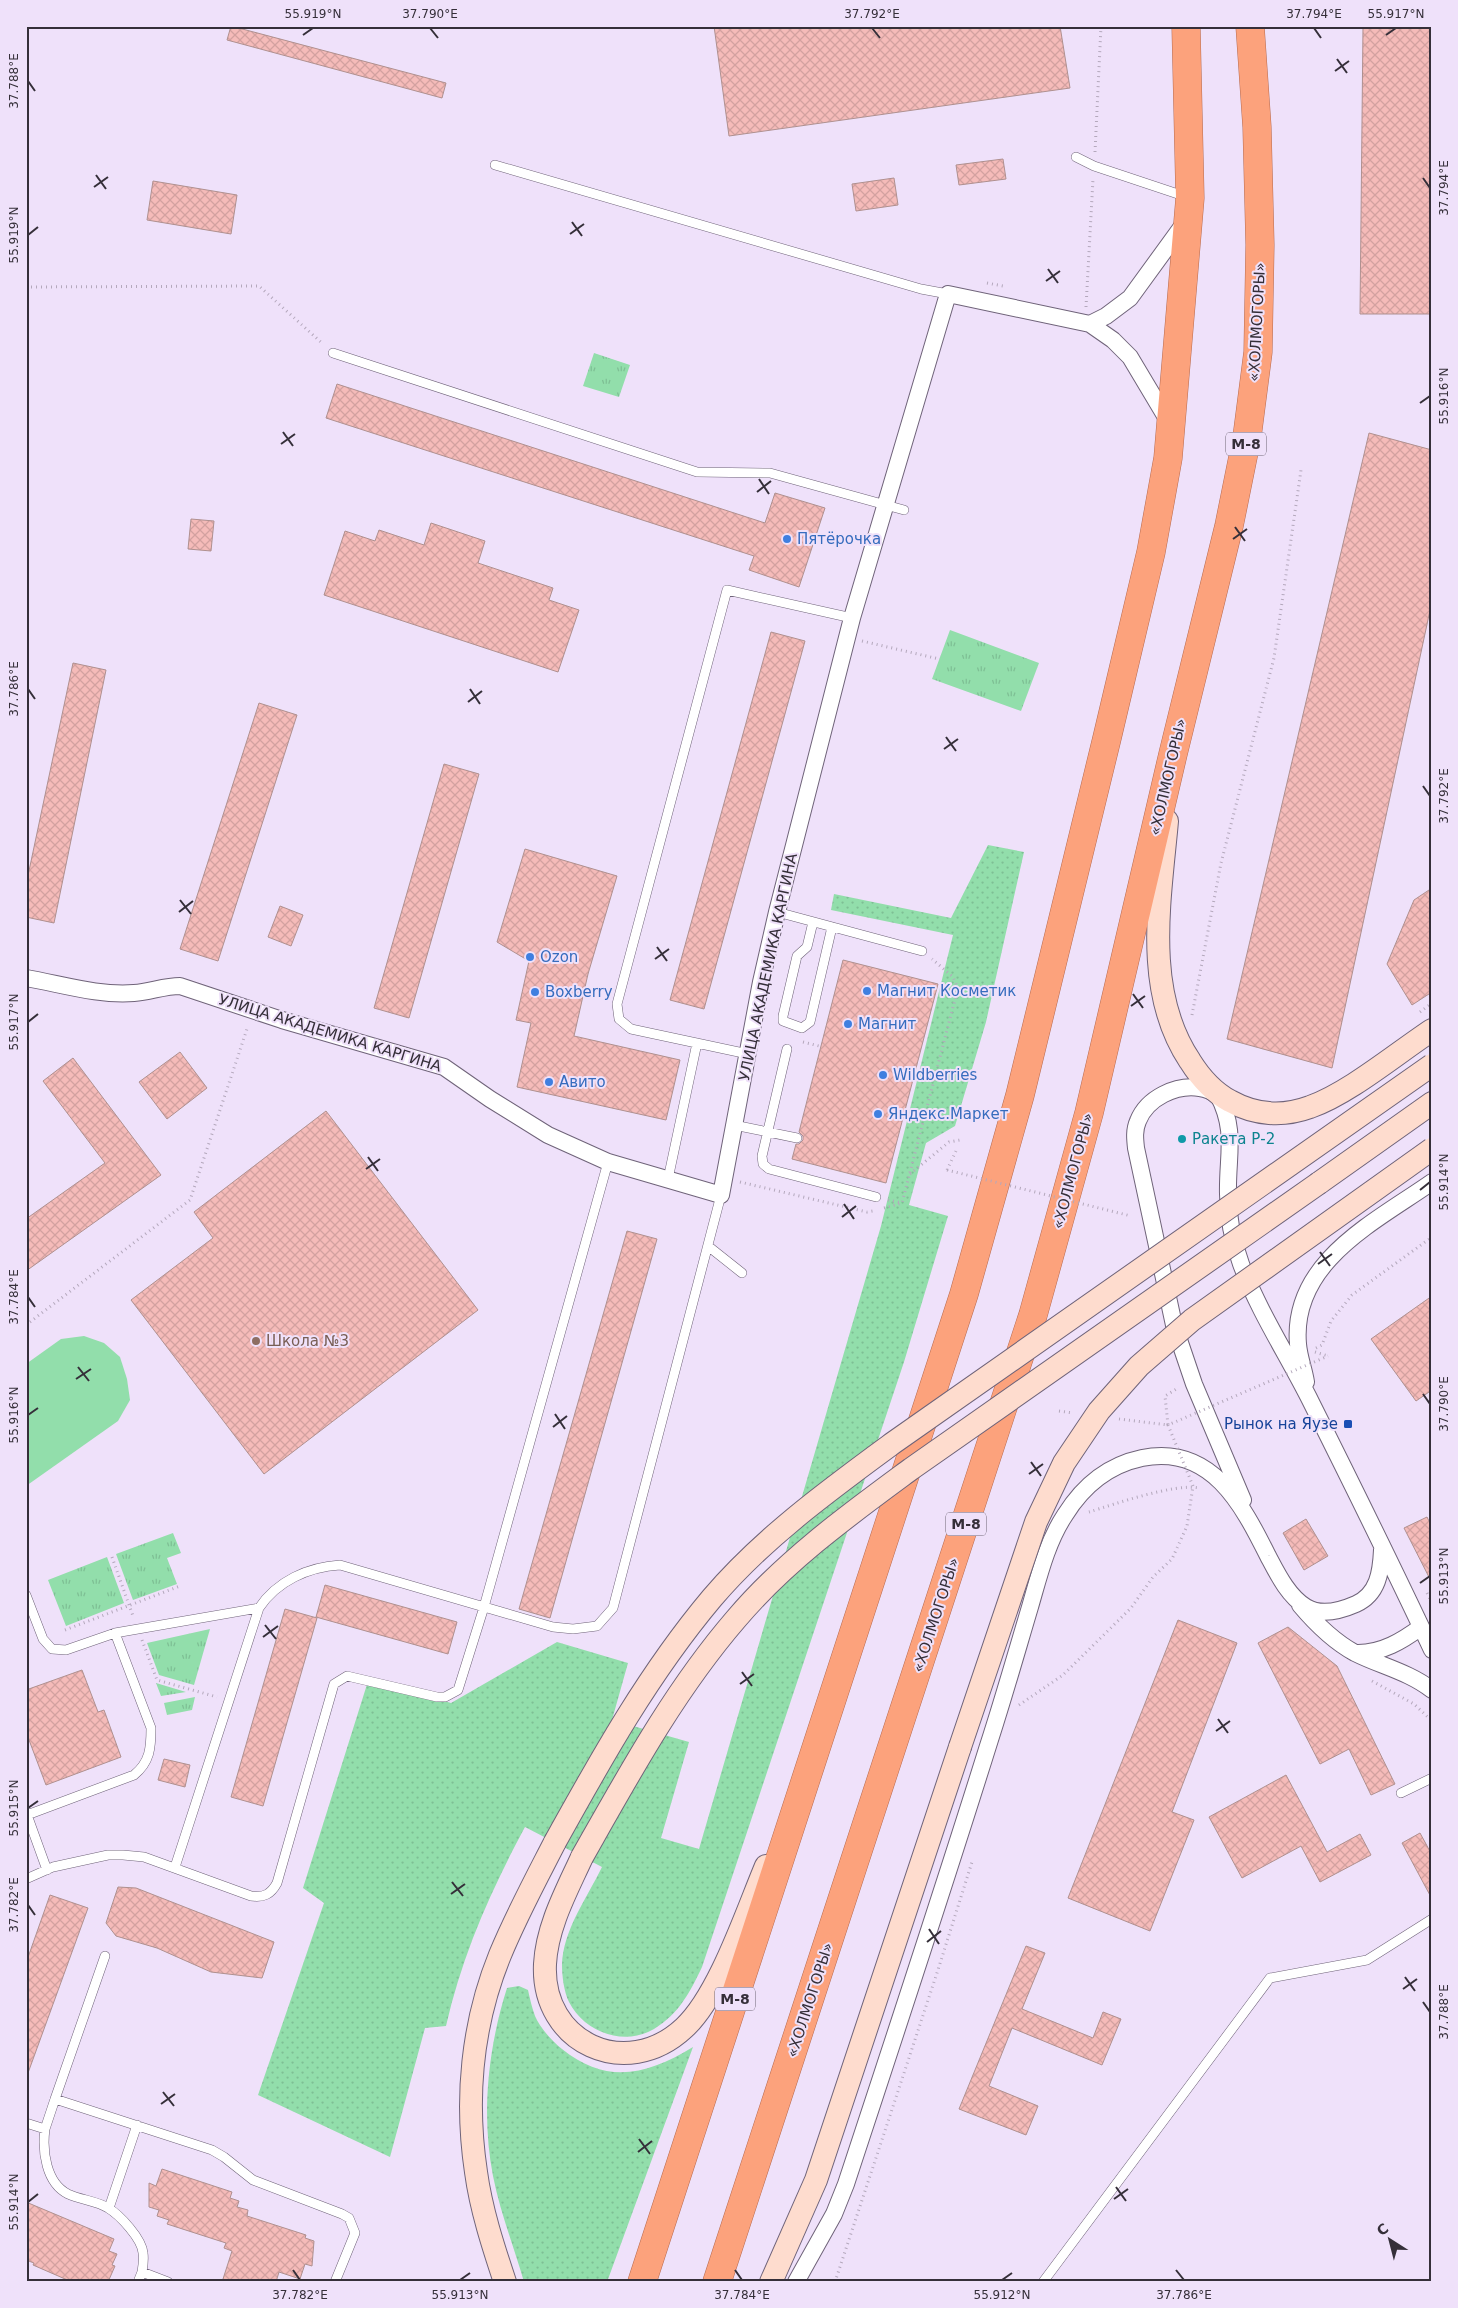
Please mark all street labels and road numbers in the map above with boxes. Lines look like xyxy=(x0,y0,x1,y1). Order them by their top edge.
street label: «ХОЛМОГОРЫ» xyxy=(1245,262,1269,382)
road number: М-8 xyxy=(1226,432,1266,456)
street label: «ХОЛМОГОРЫ» xyxy=(1146,717,1190,837)
street label: УЛИЦА АКАДЕМИКА КАРГИНА xyxy=(735,851,801,1083)
street label: УЛИЦА АКАДЕМИКА КАРГИНА xyxy=(216,990,444,1076)
street label: «ХОЛМОГОРЫ» xyxy=(1049,1111,1097,1231)
road number: М-8 xyxy=(946,1512,986,1536)
street label: «ХОЛМОГОРЫ» xyxy=(909,1555,963,1675)
street label: «ХОЛМОГОРЫ» xyxy=(783,1940,837,2060)
road number: М-8 xyxy=(715,1988,755,2010)

